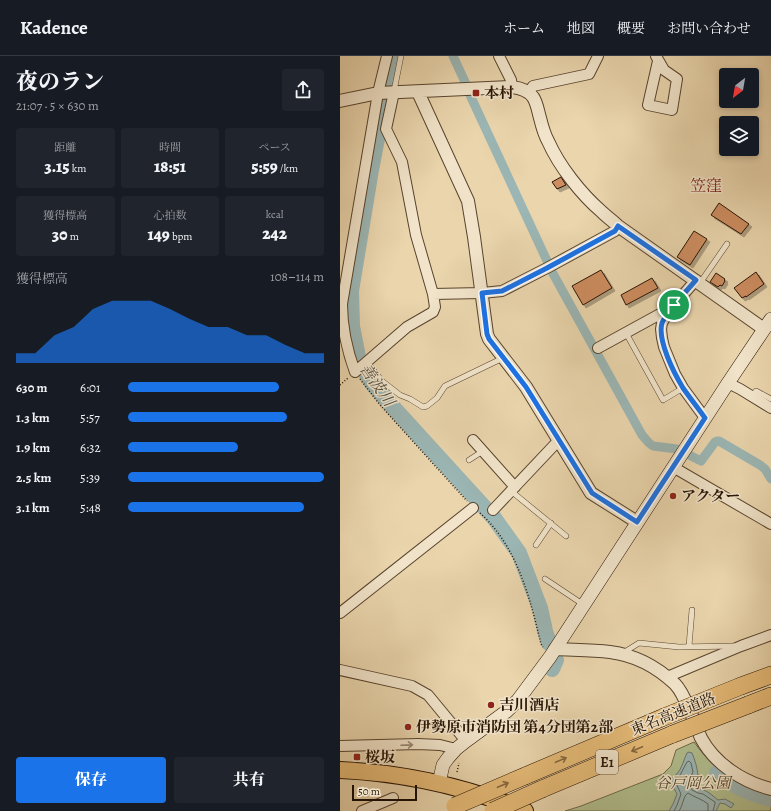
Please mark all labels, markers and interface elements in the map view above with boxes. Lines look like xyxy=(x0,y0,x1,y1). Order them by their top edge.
text: Kadence xyxy=(20,15,88,41)
text: ホーム xyxy=(503,19,545,38)
text: 地図 xyxy=(567,19,595,38)
text: 概要 xyxy=(617,19,645,38)
text: お問い合わせ xyxy=(667,19,751,38)
text: 夜のラン xyxy=(16,67,104,97)
north arrow xyxy=(719,68,759,108)
map controls xyxy=(719,68,759,156)
button: share xyxy=(282,69,324,111)
place label: 本村 xyxy=(484,83,514,103)
marker: 本村 xyxy=(471,88,481,98)
text: 21:07 · 5 × 630 m xyxy=(16,97,99,114)
button: layers xyxy=(719,116,759,156)
text: 距離 xyxy=(54,140,76,155)
text: 時間 xyxy=(159,140,181,155)
text: ペース xyxy=(258,140,291,155)
text: 3.15 xyxy=(44,155,70,178)
text: 18:51 xyxy=(154,155,186,178)
text: 5:59 xyxy=(251,155,278,178)
text: km xyxy=(70,161,86,176)
text: /km xyxy=(278,161,298,176)
district label: 笠窪 xyxy=(690,175,722,197)
text: kcal xyxy=(266,207,283,222)
text: 獲得標高 xyxy=(43,208,87,223)
text: 心拍数 xyxy=(153,208,186,223)
text: 242 xyxy=(262,222,287,245)
text: 30 xyxy=(52,223,68,246)
text: 149 xyxy=(147,223,170,246)
text: m xyxy=(68,229,79,244)
text: bpm xyxy=(170,229,193,244)
text: 108–114 m xyxy=(270,268,324,285)
text: 獲得標高 xyxy=(16,270,68,287)
pin xyxy=(657,288,691,322)
icon: arrive xyxy=(663,294,685,316)
water label: 善波川 xyxy=(354,359,401,413)
text: 630 m xyxy=(16,379,47,396)
text: 6:01 xyxy=(80,379,100,396)
text: 1.3 km xyxy=(16,409,50,426)
text: 5:57 xyxy=(80,409,100,426)
text: 1.9 km xyxy=(16,439,50,456)
text: 6:32 xyxy=(80,439,101,456)
text: 2.5 km xyxy=(16,469,51,486)
text: 5:39 xyxy=(80,469,100,486)
place label: アクター xyxy=(681,486,740,506)
marker: アクター xyxy=(668,491,678,501)
text: 3.1 km xyxy=(16,499,50,516)
text: 5:48 xyxy=(80,499,101,516)
street label: 東名高速道路 xyxy=(628,688,718,740)
place label: 吉川酒店 xyxy=(499,695,559,715)
marker: 吉川酒店 xyxy=(486,700,496,710)
place label: 伊勢原市消防団 第4分団第2部 xyxy=(416,717,614,737)
marker: 伊勢原市消防団 第4分団第2部 xyxy=(403,722,413,732)
one-way arrow xyxy=(400,741,413,748)
one-way arrow xyxy=(631,746,643,754)
place label: 桜坂 xyxy=(365,747,395,767)
road number: E1 xyxy=(596,750,618,774)
marker: 桜坂 xyxy=(352,752,362,762)
one-way arrow xyxy=(555,756,567,764)
button: 保存 xyxy=(16,757,166,803)
button: 共有 xyxy=(174,757,324,803)
park label: 谷戸岡公園 xyxy=(655,773,733,793)
one-way arrow xyxy=(496,781,508,788)
scale bar xyxy=(352,783,417,802)
text: 50 m xyxy=(358,784,380,799)

